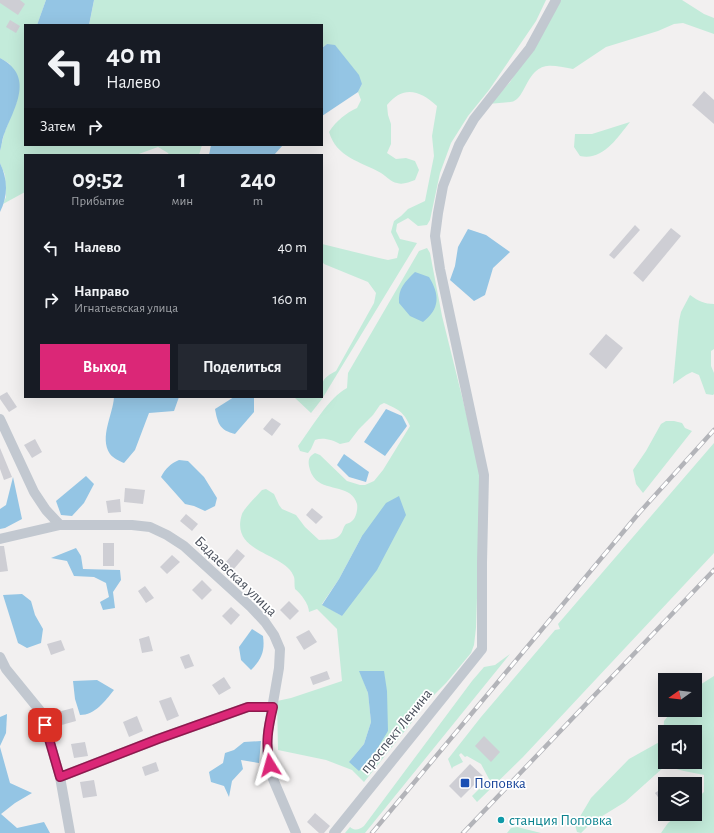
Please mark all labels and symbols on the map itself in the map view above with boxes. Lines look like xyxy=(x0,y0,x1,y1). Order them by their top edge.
street label: Бадаевская улица xyxy=(192,533,280,619)
north arrow xyxy=(658,673,702,717)
street label: проспект Ленина xyxy=(358,686,435,777)
pin xyxy=(28,708,62,742)
position arrow xyxy=(249,744,291,786)
place label: Поповка xyxy=(474,776,526,791)
marker: Поповка xyxy=(459,777,471,789)
place label: станция Поповка xyxy=(509,813,612,828)
marker: станция Поповка xyxy=(496,815,506,825)

